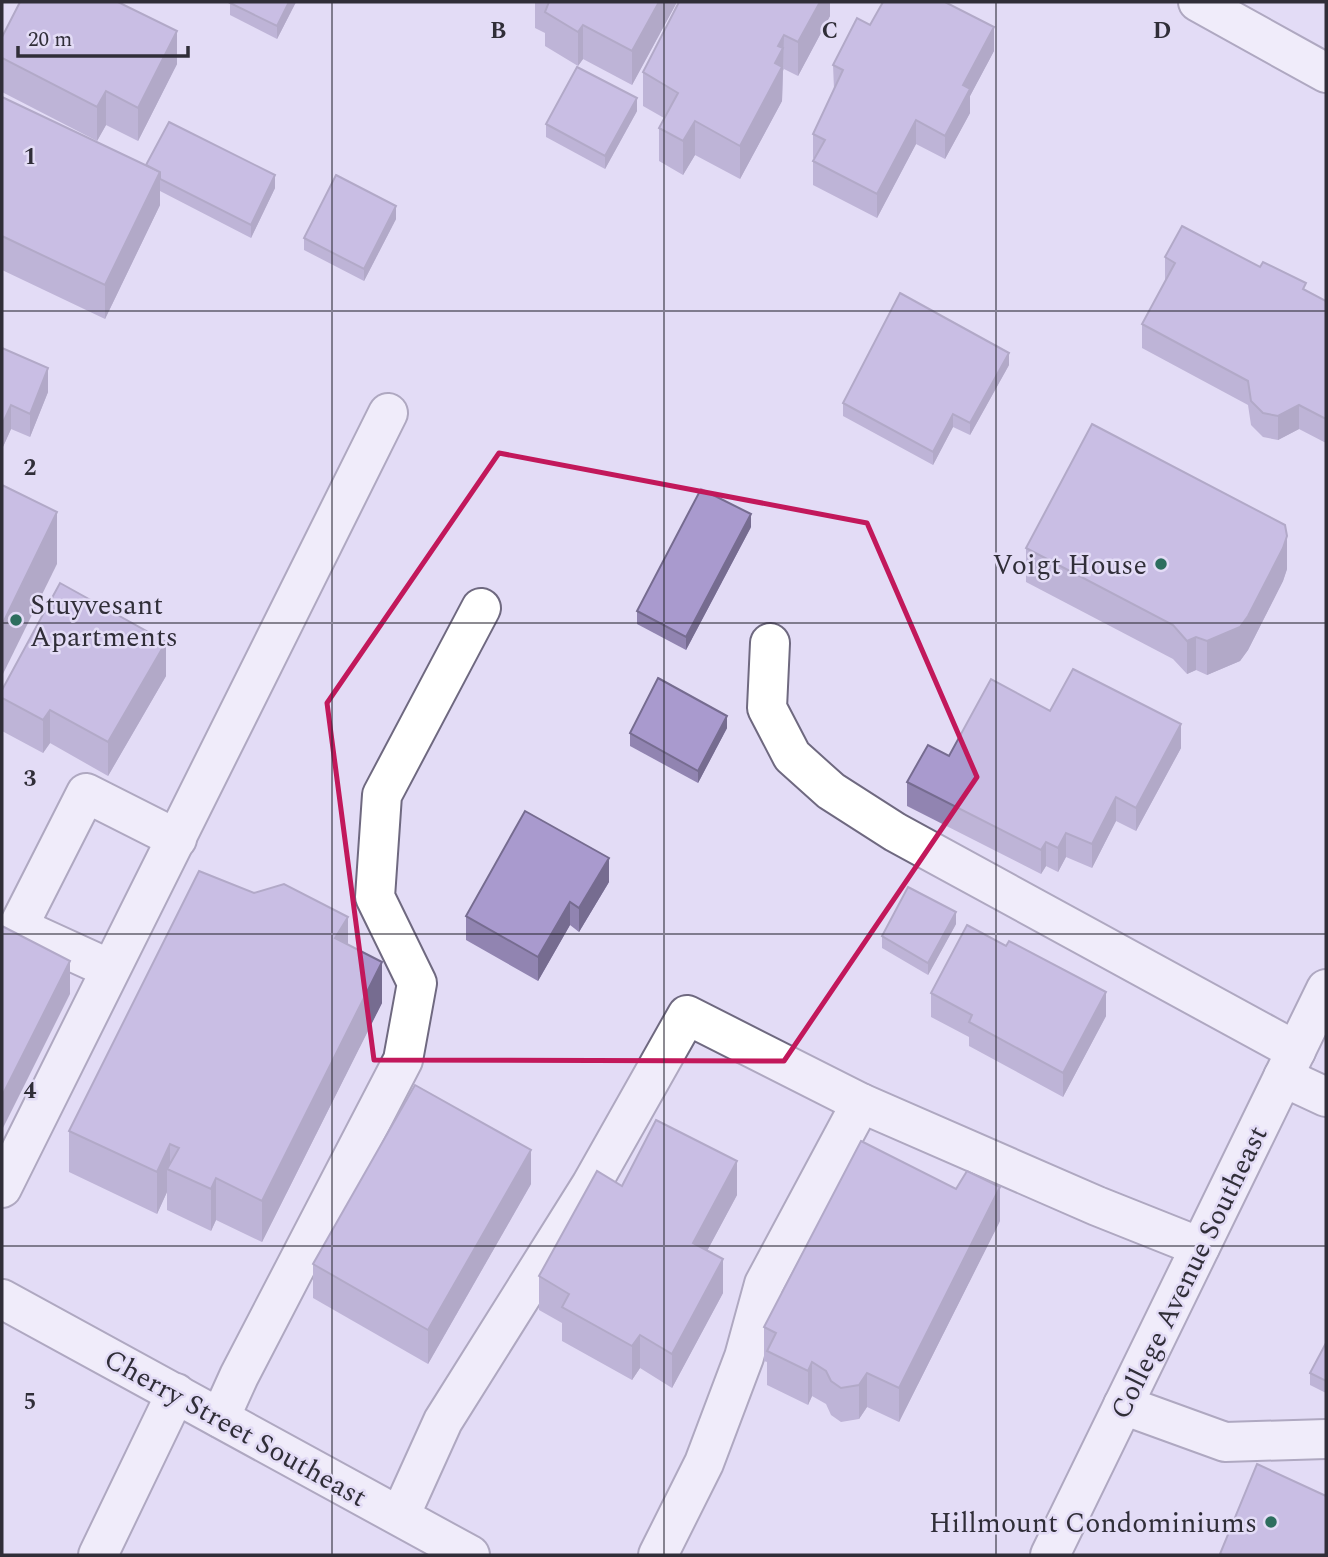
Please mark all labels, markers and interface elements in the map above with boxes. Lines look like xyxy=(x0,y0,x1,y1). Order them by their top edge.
scale bar xyxy=(18,14,187,58)
text: B xyxy=(490,14,506,49)
text: C xyxy=(822,14,838,49)
text: D xyxy=(1153,14,1171,49)
text: 20 m xyxy=(28,24,72,56)
text: 1 xyxy=(24,140,36,175)
text: 2 xyxy=(24,451,37,486)
place label: Voigt House xyxy=(992,544,1147,587)
marker: Voigt House xyxy=(1153,556,1169,572)
place label: Stuyvesant Apartments xyxy=(30,584,178,659)
marker: Stuyvesant Apartments xyxy=(8,612,24,628)
text: 3 xyxy=(24,762,37,797)
text: 4 xyxy=(24,1074,37,1109)
street label: College Avenue Southeast xyxy=(1099,1118,1279,1427)
street label: Cherry Street Southeast xyxy=(96,1338,375,1519)
text: 5 xyxy=(24,1385,36,1420)
place label: Hillmount Condominiums xyxy=(929,1502,1257,1545)
marker: Hillmount Condominiums xyxy=(1263,1514,1279,1530)

